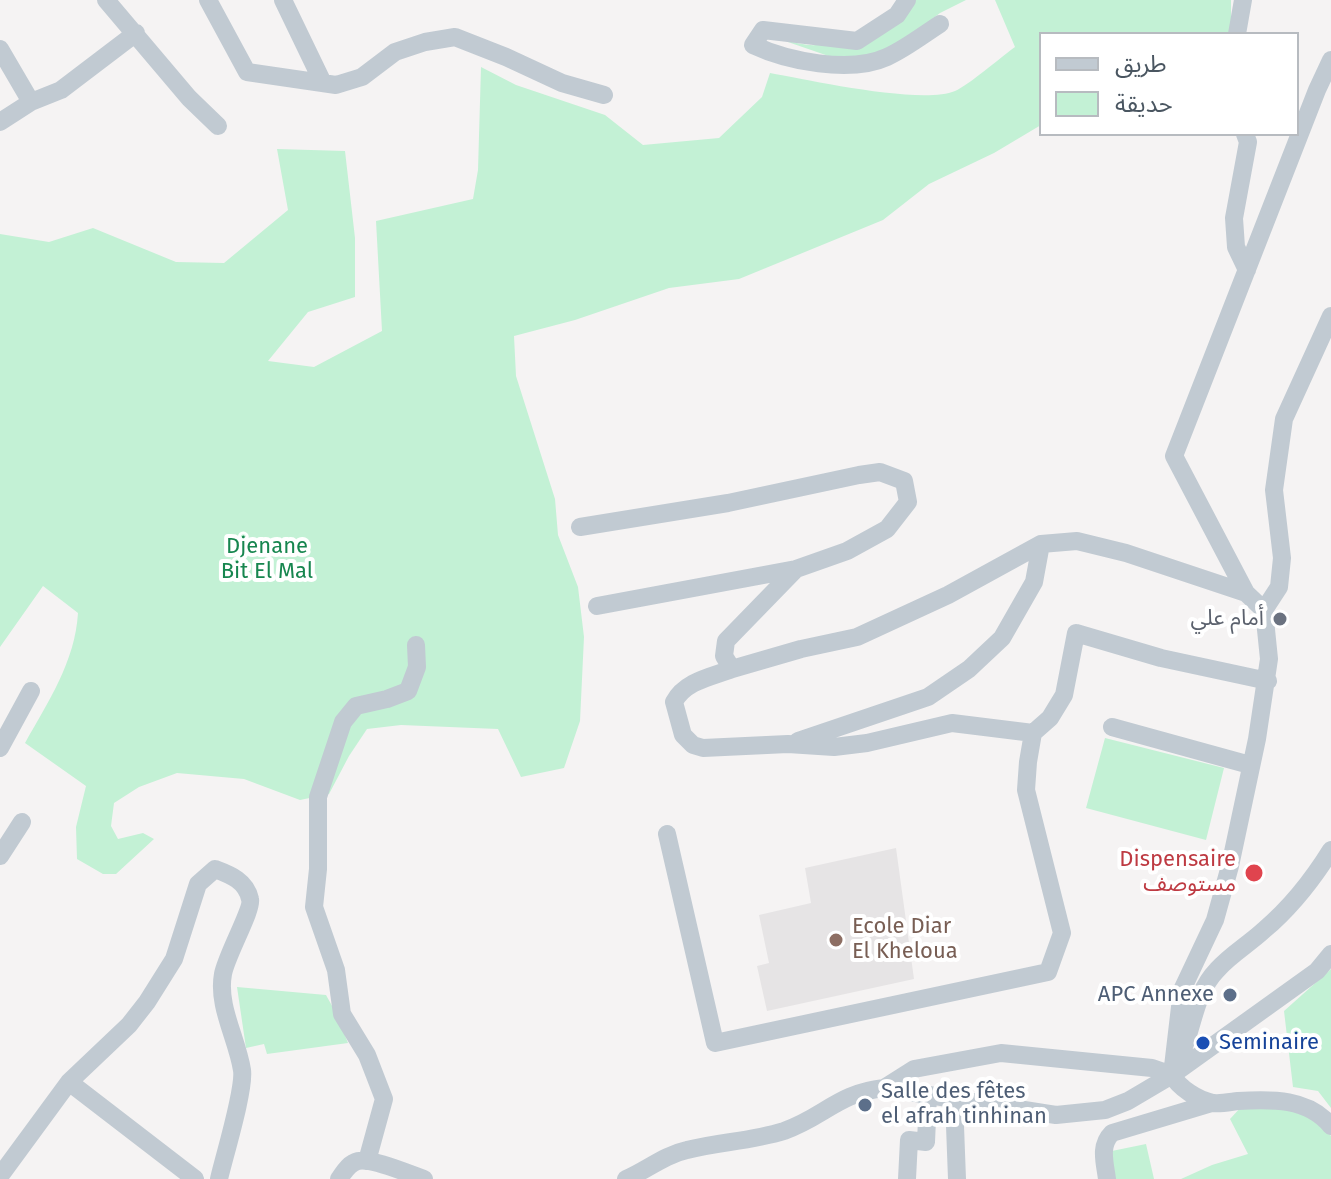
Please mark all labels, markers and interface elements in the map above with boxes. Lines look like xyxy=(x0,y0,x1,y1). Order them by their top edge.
legend xyxy=(1039,32,1299,136)
text: طريق xyxy=(1115,50,1167,78)
text: حديقة xyxy=(1115,90,1173,118)
park label: Djenane Bit El Mal xyxy=(221,534,313,586)
place label: أمام علي xyxy=(1191,606,1264,632)
marker: أمام علي xyxy=(1271,610,1289,628)
place label: Dispensaire مستوصف xyxy=(1119,847,1236,898)
marker: Dispensaire مستوصف xyxy=(1243,862,1265,884)
place label: Ecole Diar El Kheloua xyxy=(852,914,958,966)
marker: Ecole Diar El Kheloua xyxy=(827,931,845,949)
place label: APC Annexe xyxy=(1098,982,1214,1008)
marker: APC Annexe xyxy=(1221,986,1239,1004)
place label: Seminaire xyxy=(1219,1030,1319,1056)
marker: Seminaire xyxy=(1194,1034,1212,1052)
place label: Salle des fêtes el afrah tinhinan xyxy=(881,1079,1047,1130)
marker: Salle des fêtes el afrah tinhinan xyxy=(856,1096,874,1114)

